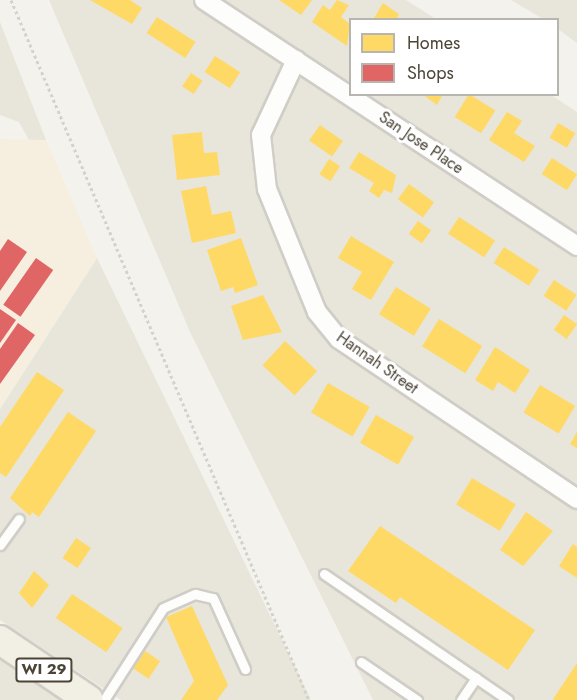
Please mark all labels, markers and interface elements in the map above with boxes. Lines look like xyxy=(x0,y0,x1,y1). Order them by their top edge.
legend xyxy=(349,18,559,96)
text: Homes xyxy=(407,30,460,56)
text: Shops xyxy=(407,60,454,86)
street label: San Jose Place xyxy=(375,108,467,178)
street label: Hannah Street xyxy=(333,328,421,398)
road number: WI 29 xyxy=(14,658,74,682)

